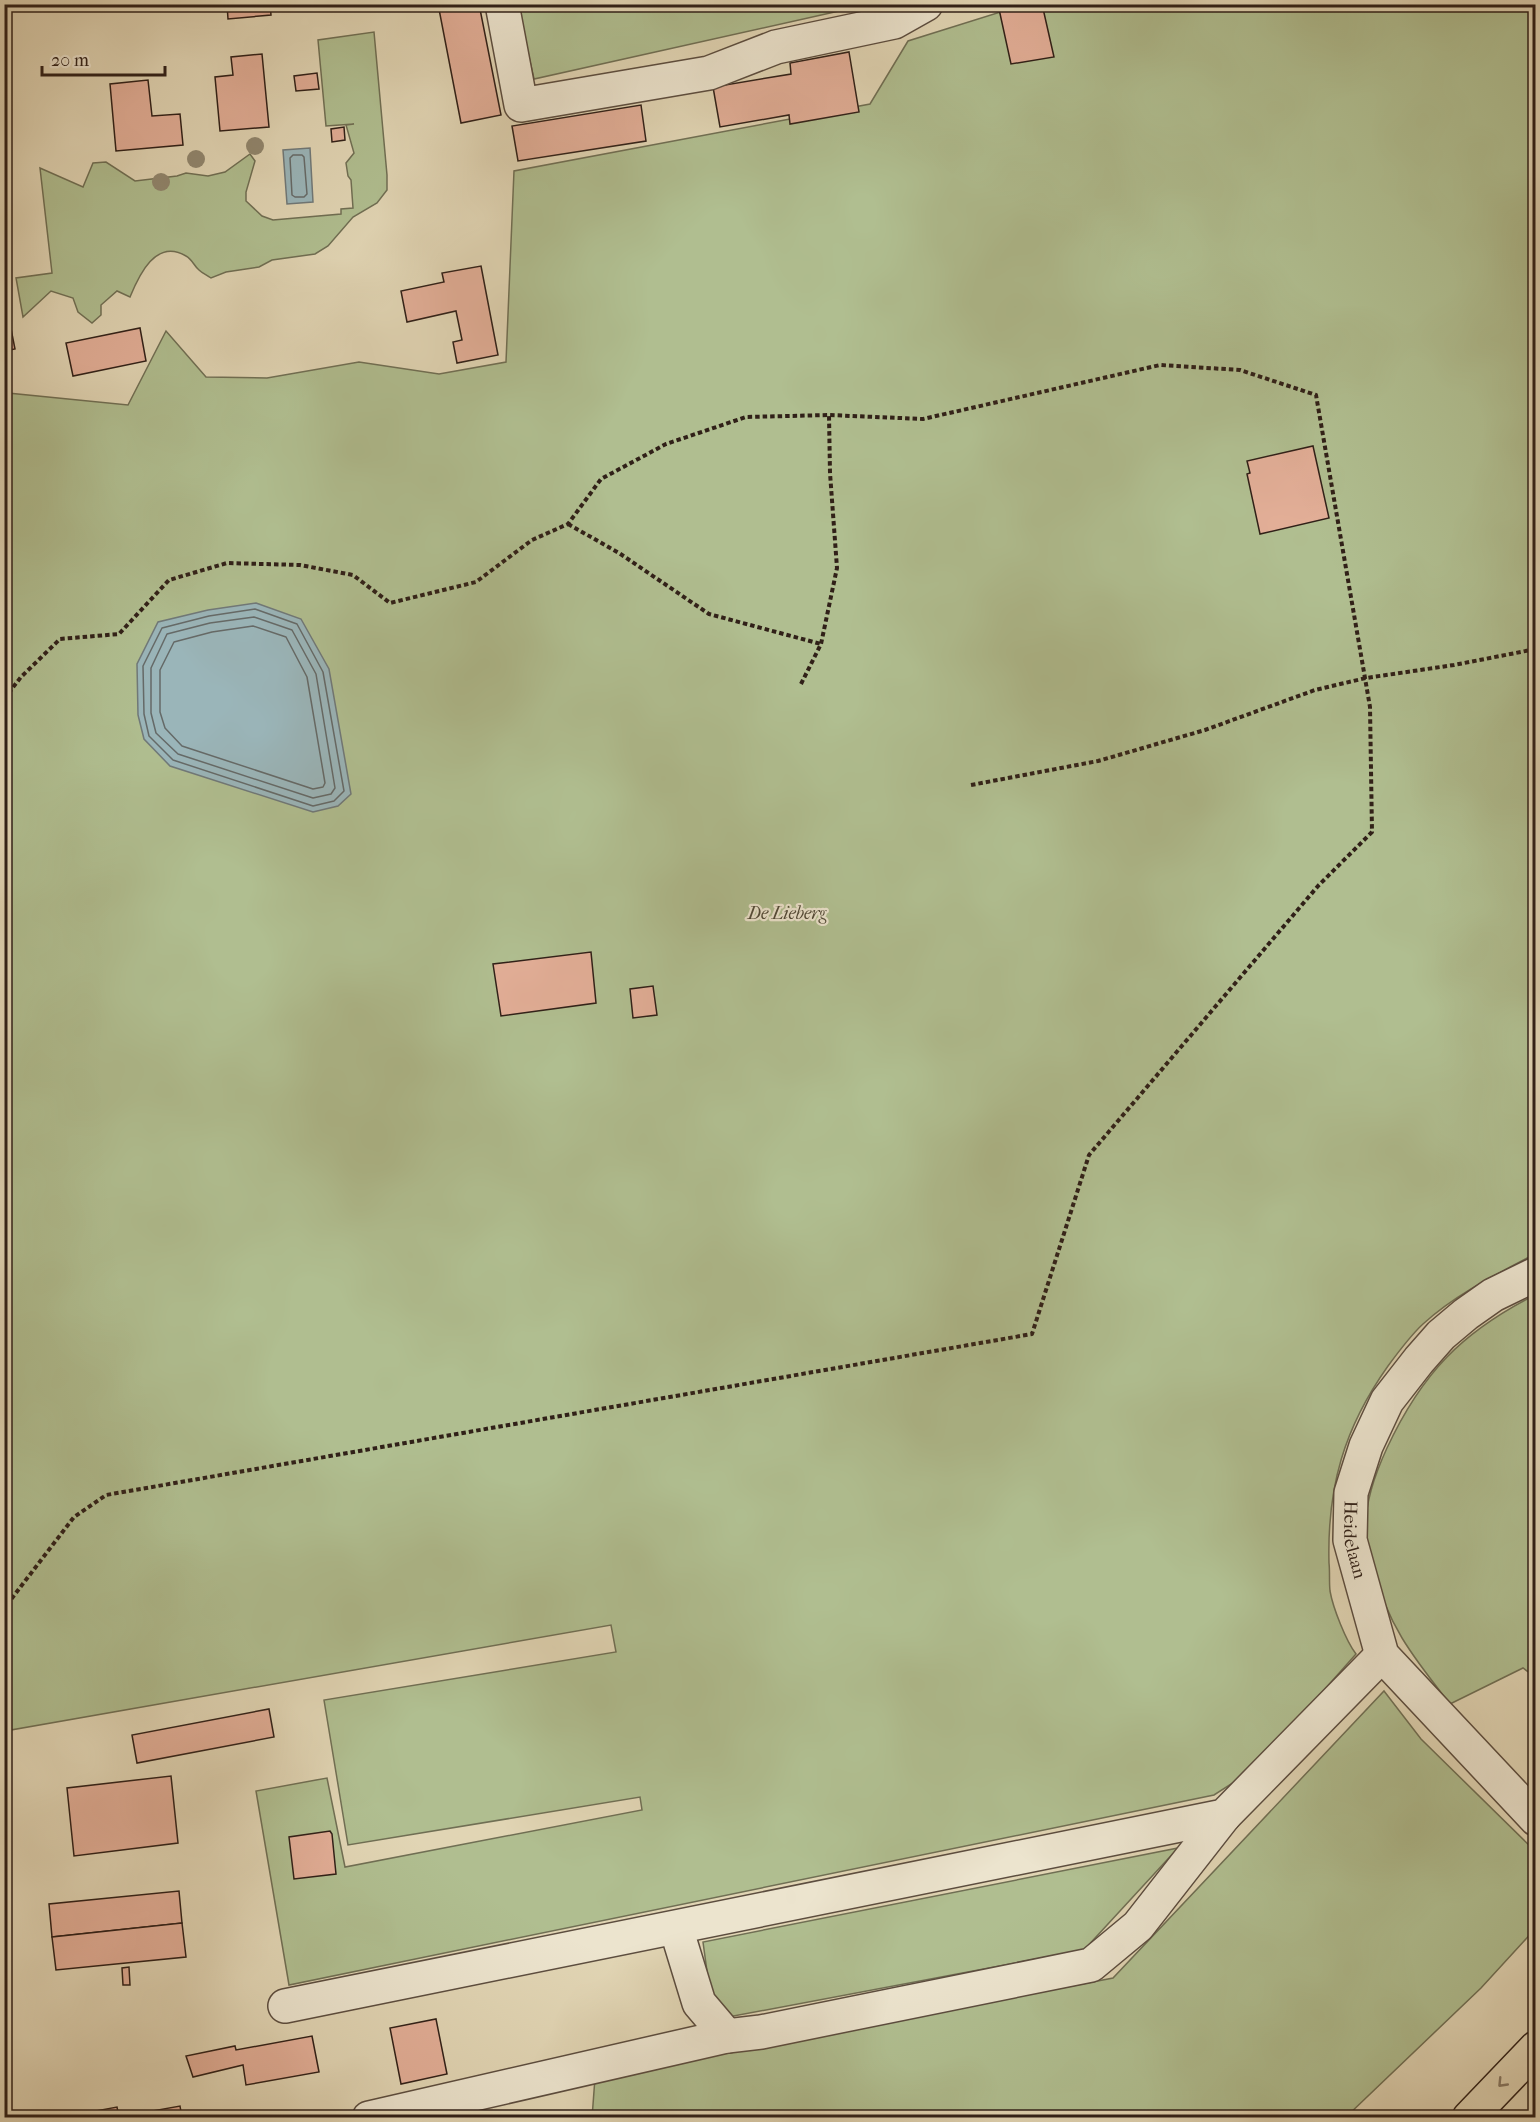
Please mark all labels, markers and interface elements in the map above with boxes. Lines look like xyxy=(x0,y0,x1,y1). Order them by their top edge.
scale bar xyxy=(42,39,165,77)
text: 20 m xyxy=(51,50,89,71)
park label: De Lieberg xyxy=(747,903,827,924)
street label: Heidelaan xyxy=(1340,1500,1371,1582)
one-way arrow xyxy=(1498,2076,1509,2086)

